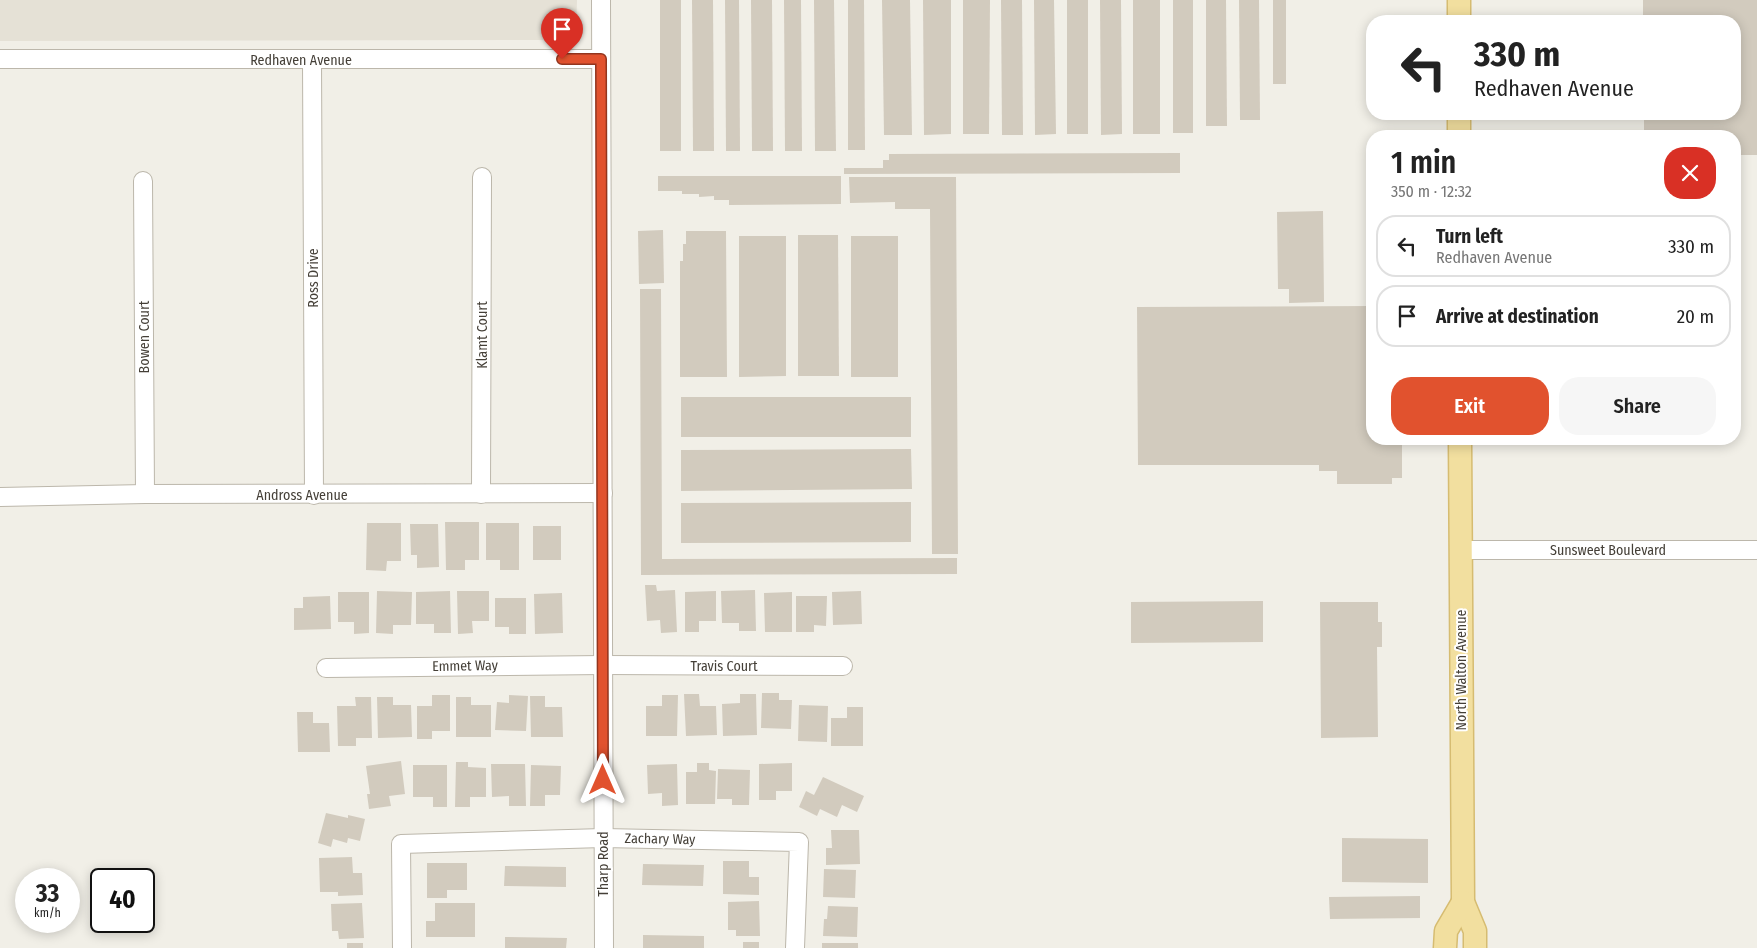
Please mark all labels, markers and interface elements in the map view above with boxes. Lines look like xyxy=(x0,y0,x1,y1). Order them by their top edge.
pin xyxy=(541,8,583,59)
icon: arrive xyxy=(548,15,576,43)
text: 330 m xyxy=(1474,33,1560,75)
icon: left xyxy=(1391,35,1456,100)
street label: Redhaven Avenue xyxy=(250,52,352,69)
text: Redhaven Avenue xyxy=(1474,75,1634,102)
text: 1 min xyxy=(1391,145,1456,181)
button: close xyxy=(1664,147,1716,199)
text: 350 m · 12:32 xyxy=(1391,182,1472,201)
text: Turn left xyxy=(1436,225,1503,248)
icon: left xyxy=(1393,232,1421,260)
text: 330 m xyxy=(1668,235,1714,258)
street label: Ross Drive xyxy=(305,248,322,308)
text: Redhaven Avenue xyxy=(1436,248,1552,267)
street label: Bowen Court xyxy=(136,300,153,373)
street label: Klamt Court xyxy=(474,301,491,369)
icon: arrive xyxy=(1393,302,1421,330)
text: Arrive at destination xyxy=(1436,305,1599,328)
text: 20 m xyxy=(1677,305,1714,328)
button: Exit xyxy=(1391,377,1549,435)
button: Share xyxy=(1559,377,1716,435)
street label: Andross Avenue xyxy=(256,487,348,504)
street label: Sunsweet Boulevard xyxy=(1550,542,1666,559)
street label: North Walton Avenue xyxy=(1453,609,1470,730)
street label: Emmet Way xyxy=(432,657,499,675)
street label: Travis Court xyxy=(690,658,758,675)
position arrow xyxy=(576,753,628,805)
street label: Zachary Way xyxy=(624,830,696,848)
street label: Tharp Road xyxy=(595,831,612,897)
speed limit sign: 40 xyxy=(90,868,155,933)
text: 33 xyxy=(36,879,59,909)
text: km/h xyxy=(34,906,61,920)

